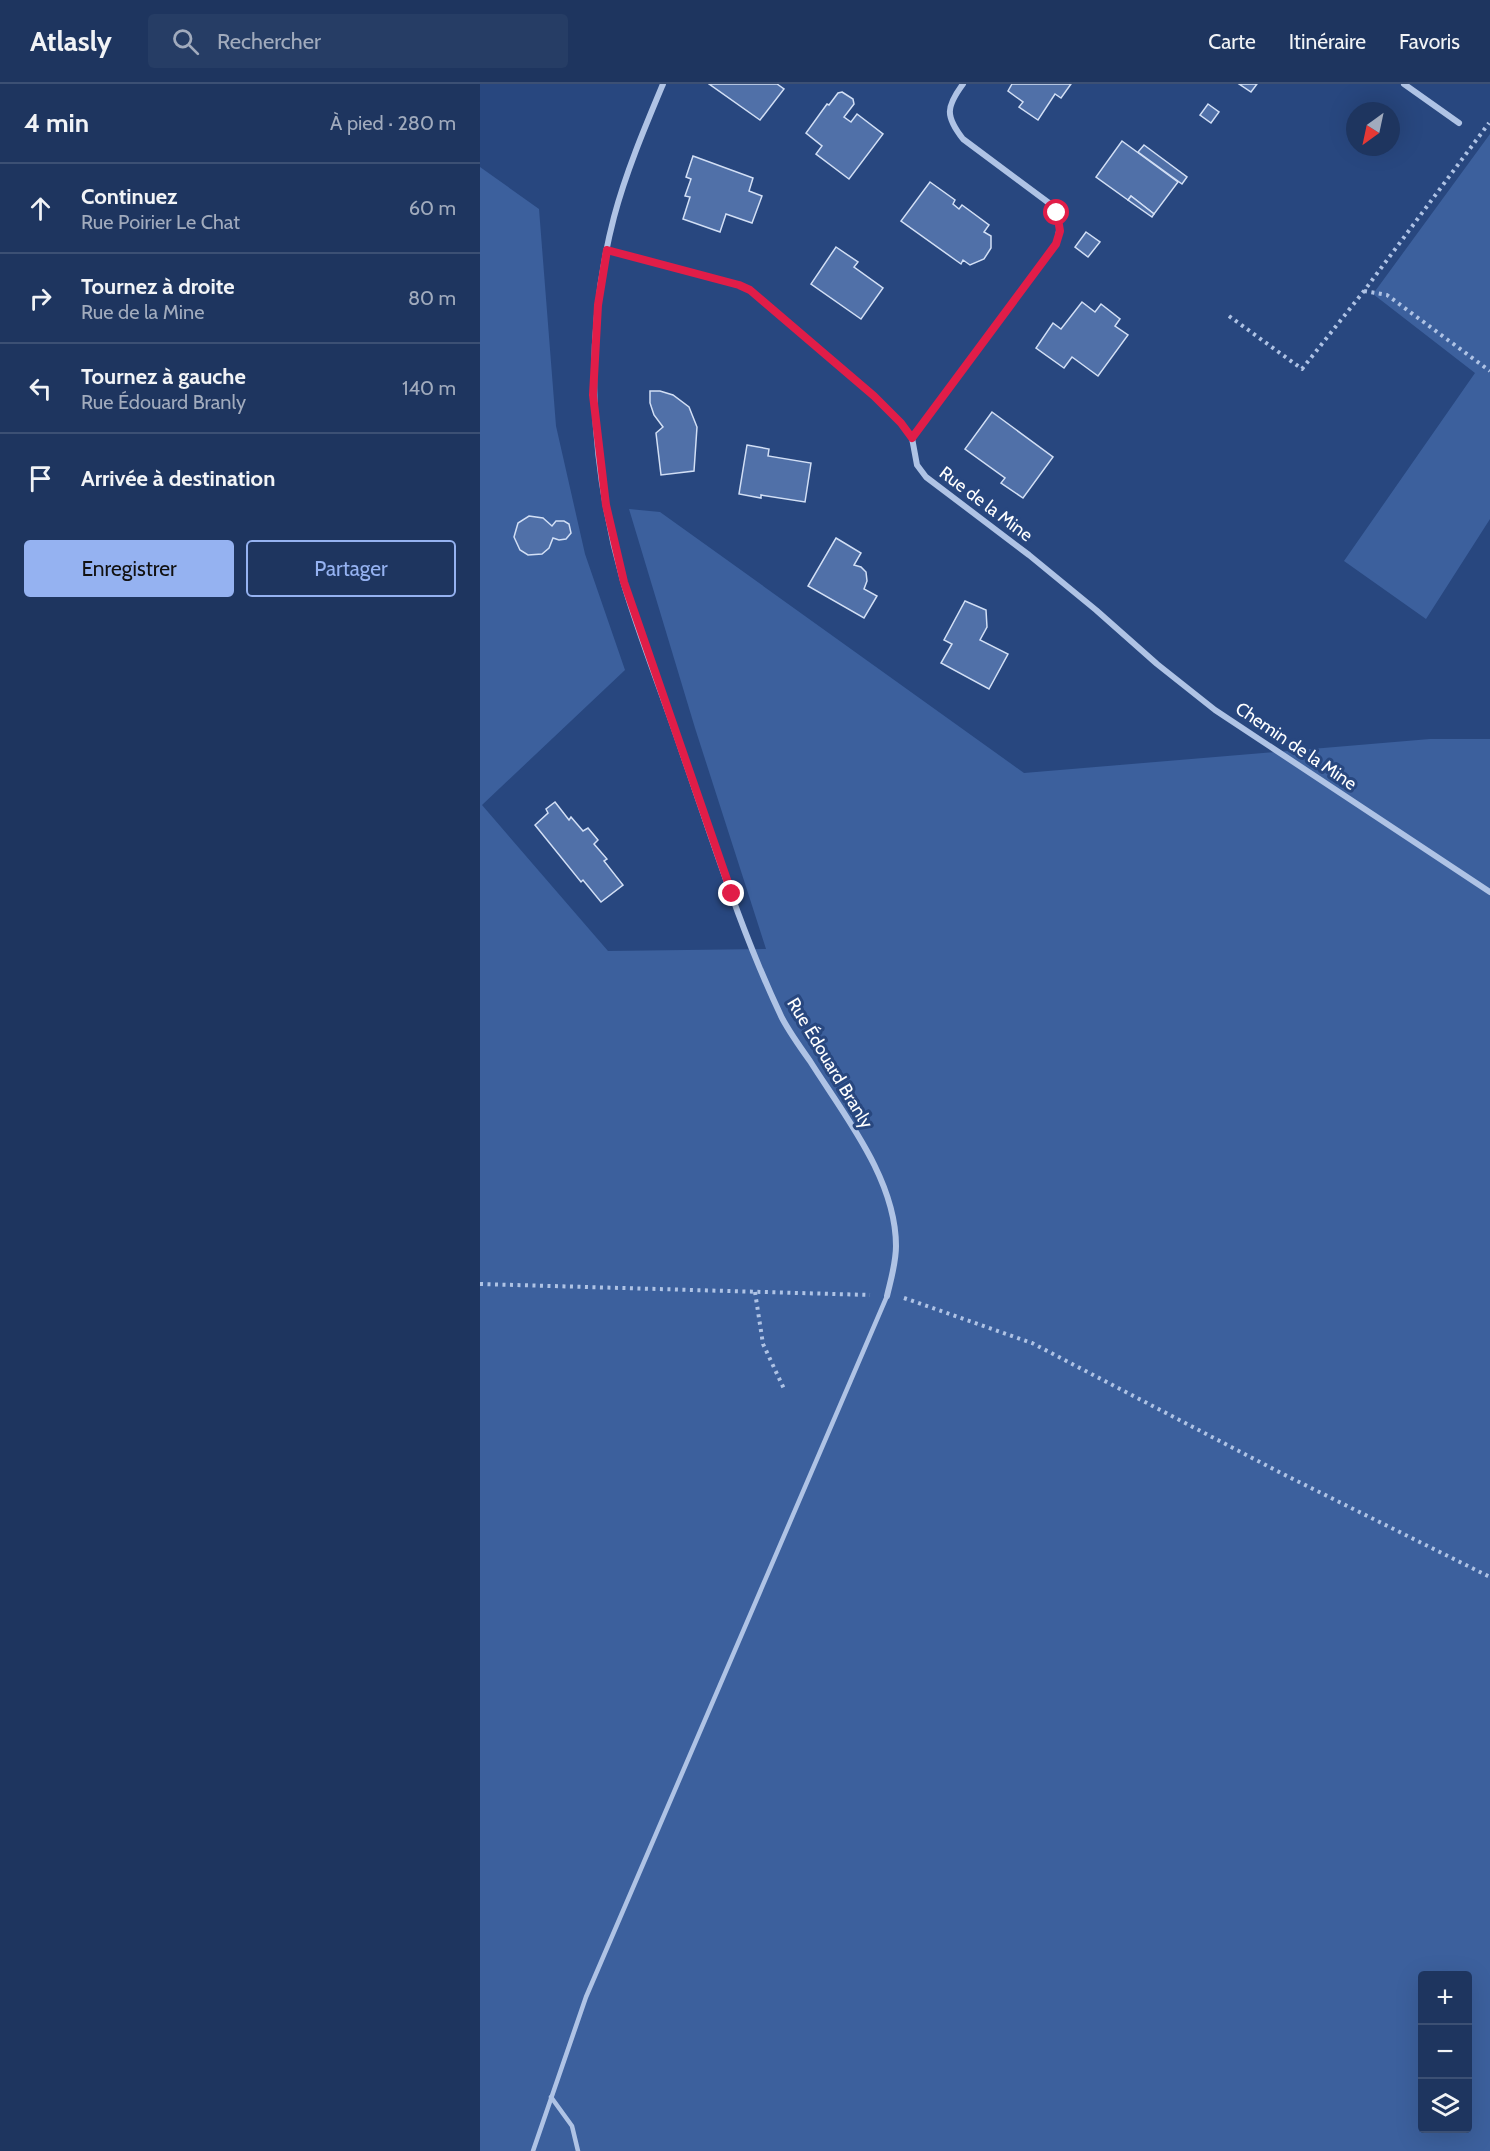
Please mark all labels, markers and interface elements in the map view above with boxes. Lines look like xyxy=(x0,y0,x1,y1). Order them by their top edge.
search box xyxy=(148,14,568,68)
text: Atlasly xyxy=(30,24,112,58)
icon: search xyxy=(169,25,202,58)
text: Rechercher xyxy=(217,28,321,55)
text: Carte xyxy=(1208,29,1256,54)
text: Itinéraire xyxy=(1289,29,1366,54)
text: Favoris xyxy=(1399,29,1460,54)
north arrow xyxy=(1346,102,1400,156)
text: 4 min xyxy=(24,107,89,139)
text: À pied · 280 m xyxy=(330,111,456,135)
text: Continuez xyxy=(81,183,178,210)
icon: ahead xyxy=(24,192,57,225)
text: 60 m xyxy=(409,196,456,220)
route start xyxy=(1043,199,1069,225)
text: Rue Poirier Le Chat xyxy=(81,210,240,234)
text: Tournez à droite xyxy=(81,273,235,300)
icon: right xyxy=(24,282,57,315)
text: 80 m xyxy=(408,286,456,310)
text: Rue de la Mine xyxy=(81,300,204,324)
text: Tournez à gauche xyxy=(81,363,246,390)
icon: left xyxy=(24,372,57,405)
text: 140 m xyxy=(402,376,456,400)
text: Rue Édouard Branly xyxy=(81,390,246,414)
icon: arrive xyxy=(24,462,57,495)
street label: Rue de la Mine xyxy=(935,462,1037,546)
text: Arrivée à destination xyxy=(81,465,275,492)
button: Enregistrer xyxy=(24,540,234,597)
button: Partager xyxy=(246,540,456,597)
street label: Chemin de la Mine xyxy=(1231,697,1361,795)
route end xyxy=(718,880,744,906)
street label: Rue Édouard Branly xyxy=(782,994,878,1132)
map controls xyxy=(1418,1971,1472,2133)
button: + xyxy=(1418,1971,1472,2025)
button: − xyxy=(1418,2025,1472,2079)
button: layers xyxy=(1418,2079,1472,2133)

